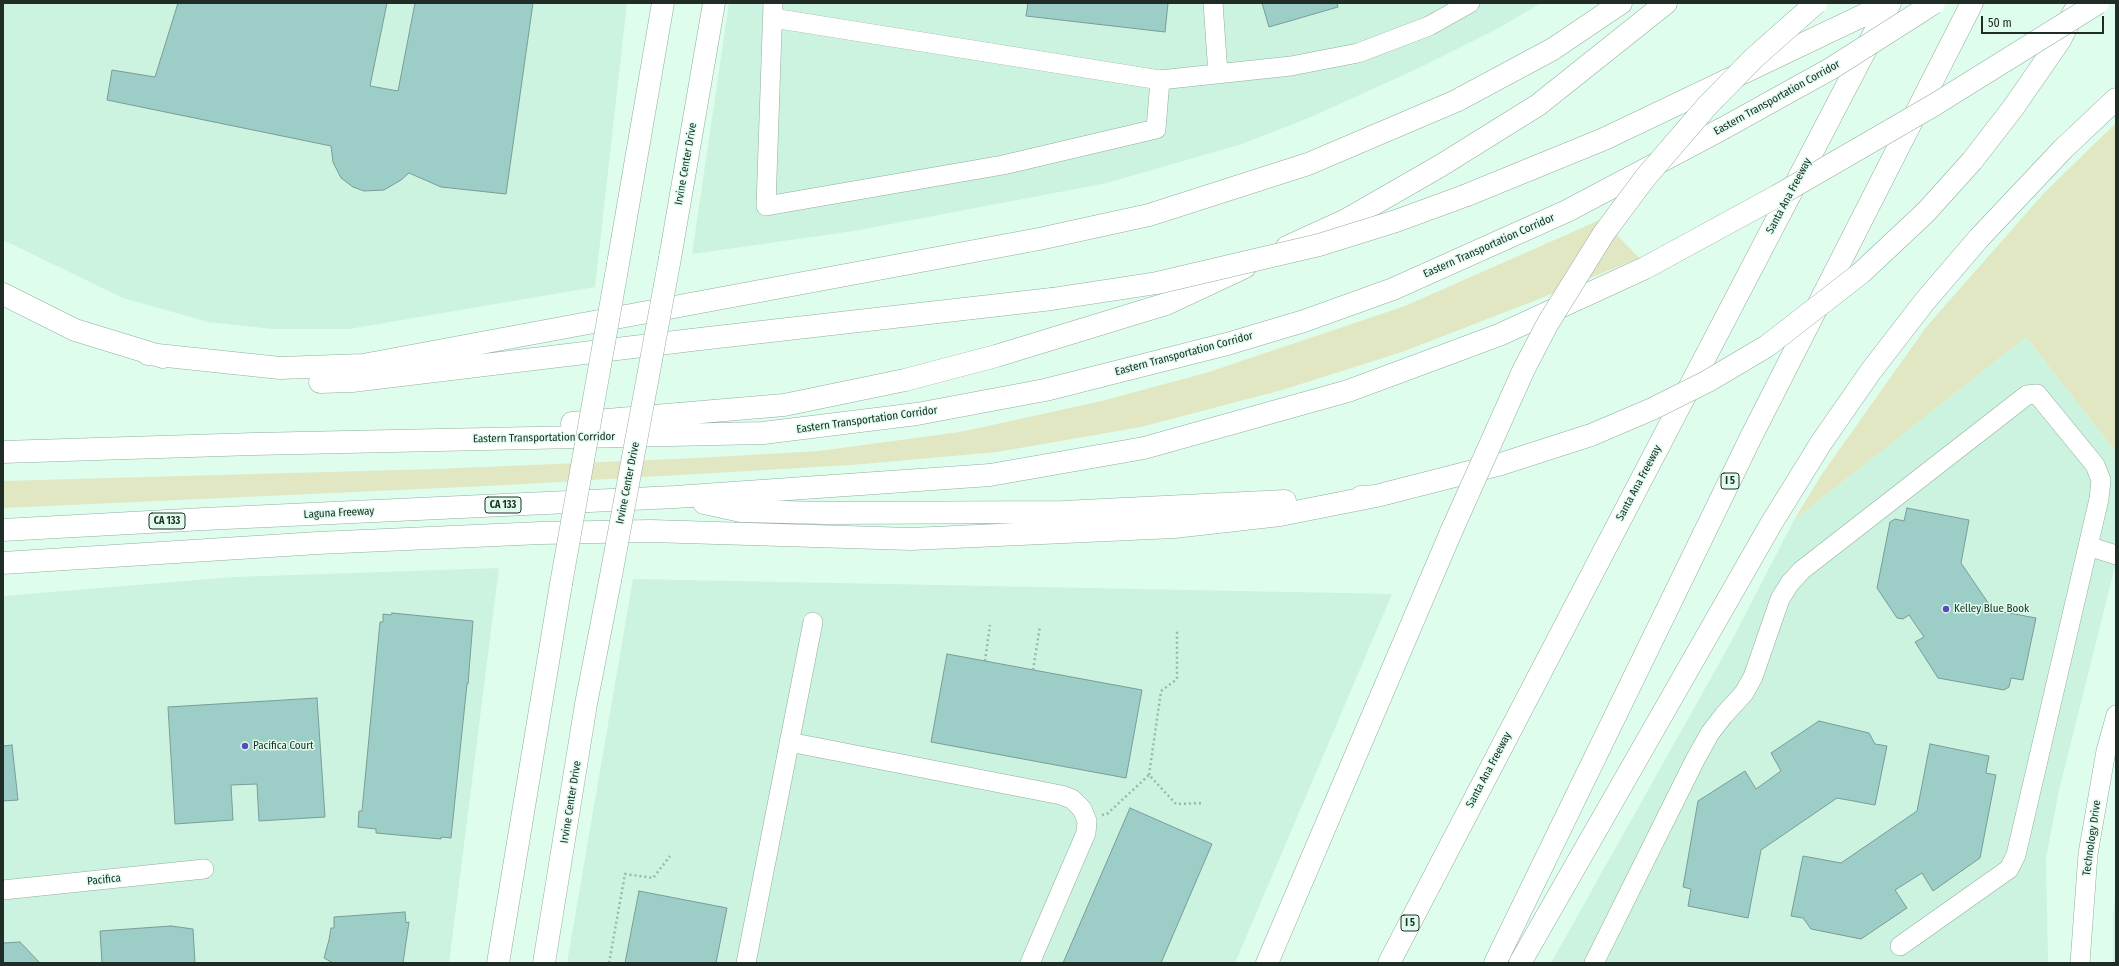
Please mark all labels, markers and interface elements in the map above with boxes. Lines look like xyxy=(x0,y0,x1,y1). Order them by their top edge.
scale bar xyxy=(1983,8,2106,34)
text: 50 m xyxy=(1988,16,2012,30)
street label: Eastern Transportation Corridor xyxy=(1712,58,1842,138)
street label: Irvine Center Drive xyxy=(672,122,700,206)
street label: Santa Ana Freeway xyxy=(1764,156,1814,236)
street label: Eastern Transportation Corridor xyxy=(1421,211,1557,281)
street label: Eastern Transportation Corridor xyxy=(1114,329,1254,379)
street label: Eastern Transportation Corridor xyxy=(796,404,938,436)
street label: Eastern Transportation Corridor xyxy=(473,430,615,446)
street label: Irvine Center Drive xyxy=(614,441,642,525)
street label: Santa Ana Freeway xyxy=(1614,443,1664,523)
road number: I 5 xyxy=(1721,473,1739,489)
road number: CA 133 xyxy=(485,497,521,513)
street label: Laguna Freeway xyxy=(303,505,375,521)
road number: CA 133 xyxy=(149,513,185,529)
place label: Kelley Blue Book xyxy=(1954,602,2029,616)
marker: Kelley Blue Book xyxy=(1941,604,1951,614)
street label: Santa Ana Freeway xyxy=(1464,730,1514,810)
place label: Pacifica Court xyxy=(253,739,314,753)
marker: Pacifica Court xyxy=(240,741,250,751)
street label: Irvine Center Drive xyxy=(558,760,584,844)
street label: Technology Drive xyxy=(2080,799,2104,877)
street label: Pacifica xyxy=(87,872,121,888)
road number: I 5 xyxy=(1401,915,1419,931)

